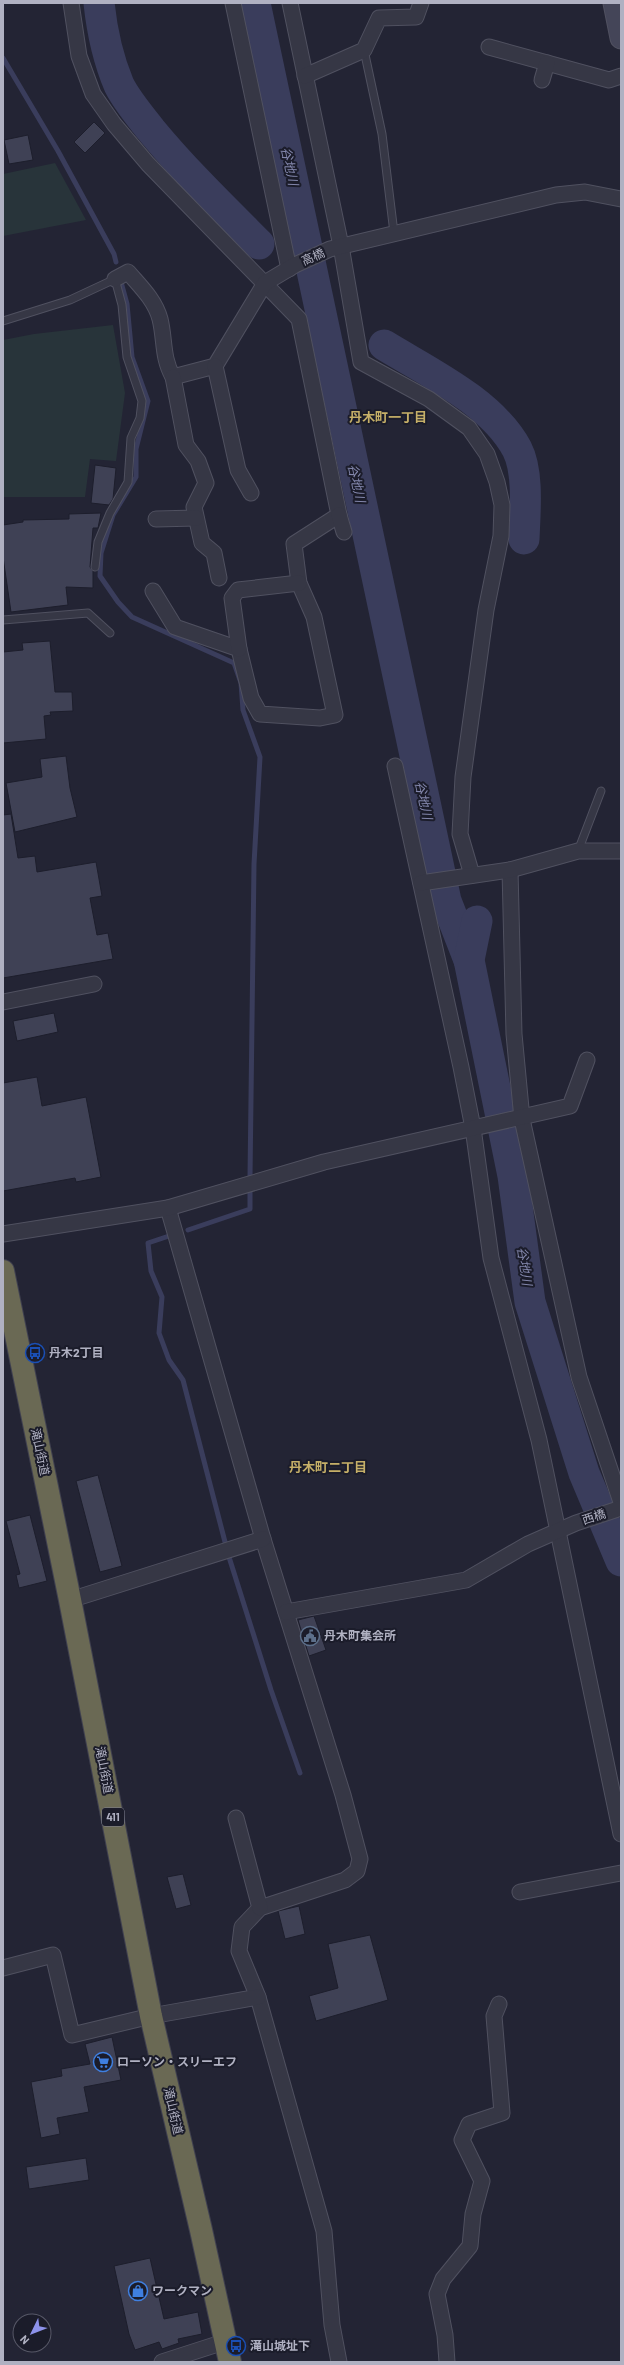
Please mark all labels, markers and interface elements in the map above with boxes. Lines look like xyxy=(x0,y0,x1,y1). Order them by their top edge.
water label: 谷地川 xyxy=(278,145,302,189)
street label: 高橋 xyxy=(299,245,326,267)
district label: 丹木町一丁目 xyxy=(349,409,427,425)
water label: 谷地川 xyxy=(345,462,369,506)
water label: 谷地川 xyxy=(412,779,436,823)
water label: 谷地川 xyxy=(514,1246,536,1288)
bus stop icon: 丹木2丁目 xyxy=(24,1342,46,1364)
place label: 丹木2丁目 xyxy=(49,1345,104,1359)
street label: 滝山街道 xyxy=(29,1427,53,1477)
district label: 丹木町二丁目 xyxy=(289,1459,367,1475)
street label: 西橋 xyxy=(580,1506,607,1526)
public building icon: 丹木町集会所 xyxy=(299,1625,321,1647)
place label: 丹木町集会所 xyxy=(324,1628,396,1642)
street label: 滝山街道 xyxy=(94,1745,116,1795)
road number: 411 xyxy=(102,1808,124,1826)
supermarket icon: ローソン・スリーエフ xyxy=(92,2051,114,2073)
place label: ローソン・スリーエフ xyxy=(117,2054,237,2068)
street label: 滝山街道 xyxy=(162,2086,186,2136)
shop icon: ワークマン xyxy=(127,2280,149,2302)
place label: ワークマン xyxy=(152,2283,212,2297)
north arrow xyxy=(12,2313,52,2353)
text: N xyxy=(17,2333,32,2347)
bus stop icon: 滝山城址下 xyxy=(225,2335,247,2357)
place label: 滝山城址下 xyxy=(250,2338,310,2352)

